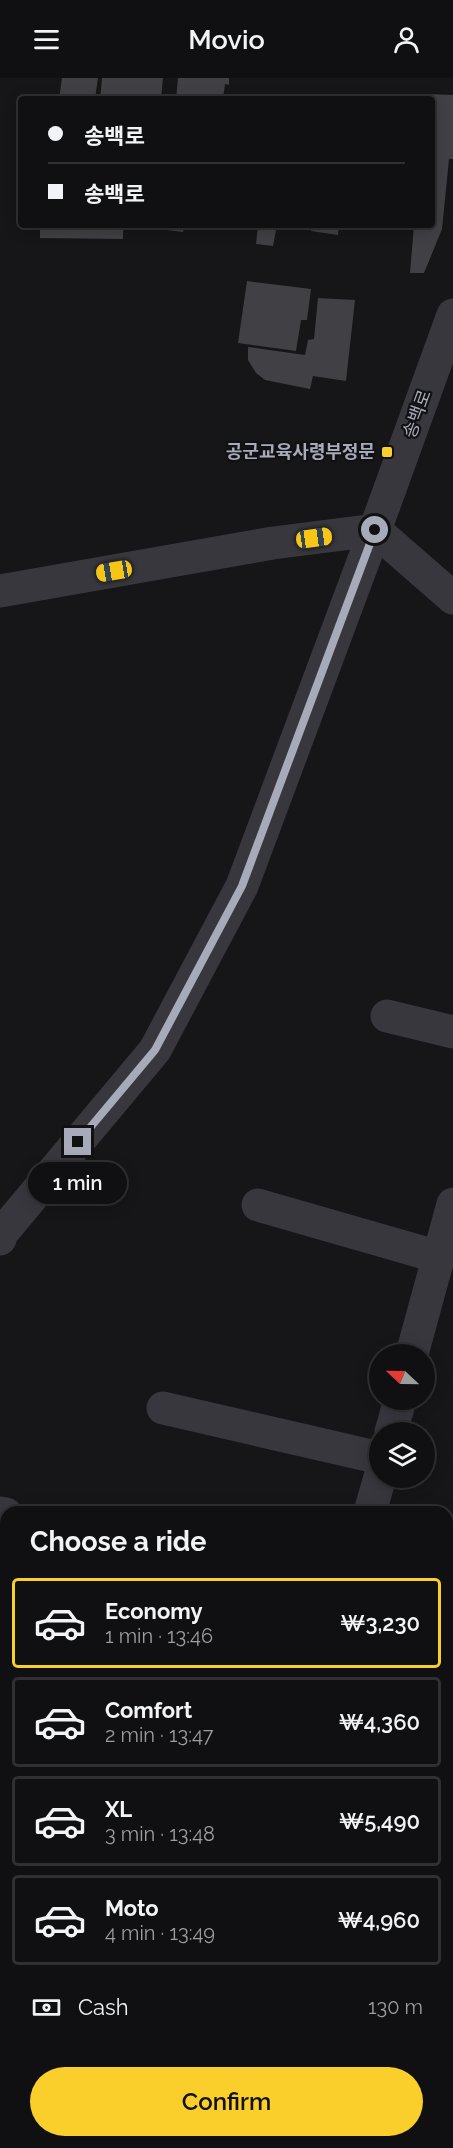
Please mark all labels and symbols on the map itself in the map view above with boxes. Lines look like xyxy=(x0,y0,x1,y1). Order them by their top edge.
street label: 송백로 xyxy=(398,387,435,441)
place label: 공군교육사령부정문 xyxy=(226,441,375,462)
marker: 공군교육사령부정문 xyxy=(380,445,394,459)
route start xyxy=(361,516,388,543)
car xyxy=(295,527,333,549)
car xyxy=(95,559,133,583)
route end xyxy=(64,1128,91,1155)
callout: 1 min xyxy=(28,1163,128,1205)
north arrow xyxy=(369,1344,435,1410)

